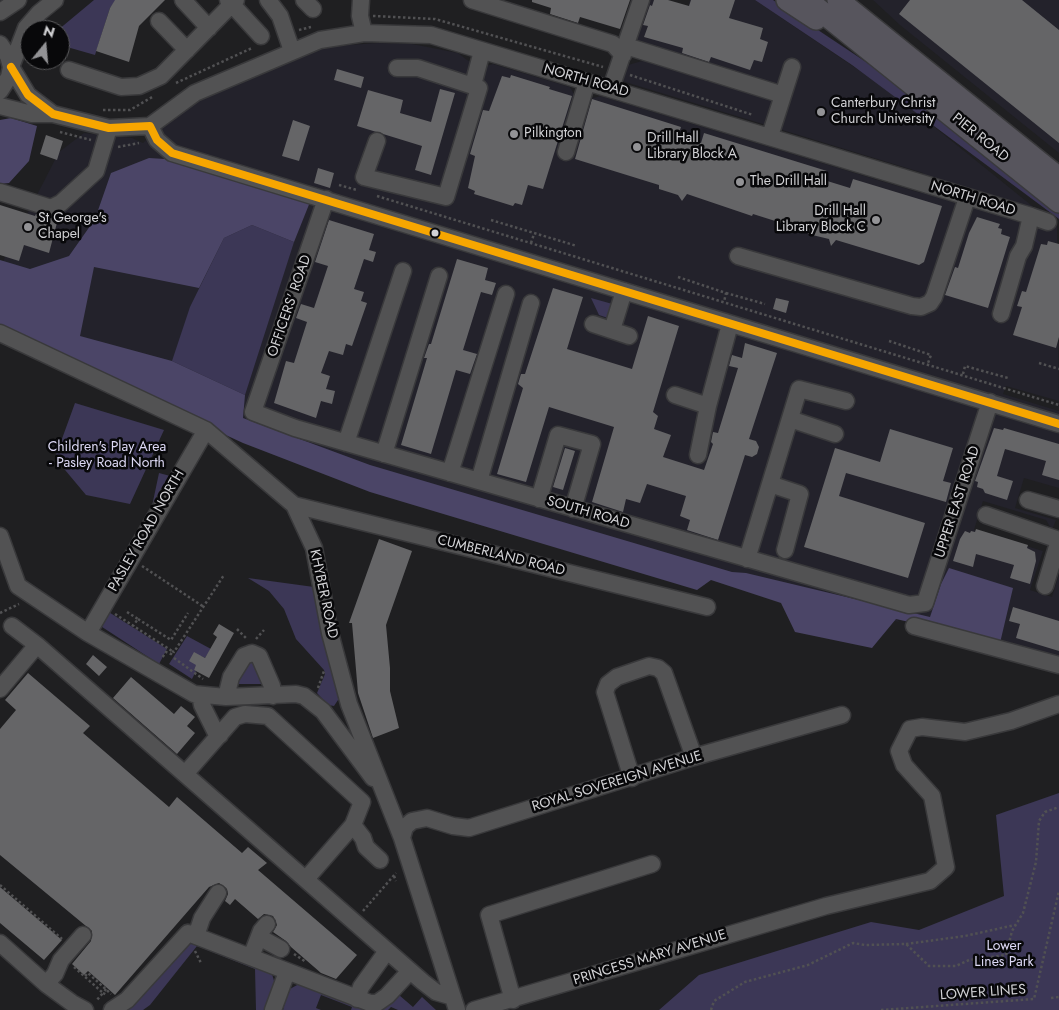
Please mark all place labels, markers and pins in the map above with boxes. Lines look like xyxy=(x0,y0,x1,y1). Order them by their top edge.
place label: Canterbury Christ Church University xyxy=(831,96,935,128)
marker: Canterbury Christ Church University xyxy=(815,106,827,118)
place label: Pilkington xyxy=(524,126,582,142)
marker: Pilkington xyxy=(508,128,520,140)
place label: Drill Hall Library Block A xyxy=(647,131,737,164)
marker: Drill Hall Library Block A xyxy=(631,141,643,153)
place label: The Drill Hall xyxy=(750,174,827,190)
marker: The Drill Hall xyxy=(734,176,746,188)
place label: Drill Hall Library Block C xyxy=(776,204,866,236)
place label: St George's Chapel xyxy=(38,211,107,243)
marker: Drill Hall Library Block C xyxy=(870,214,882,226)
marker: St George's Chapel xyxy=(22,221,34,233)
unlabelled marker xyxy=(430,228,440,238)

